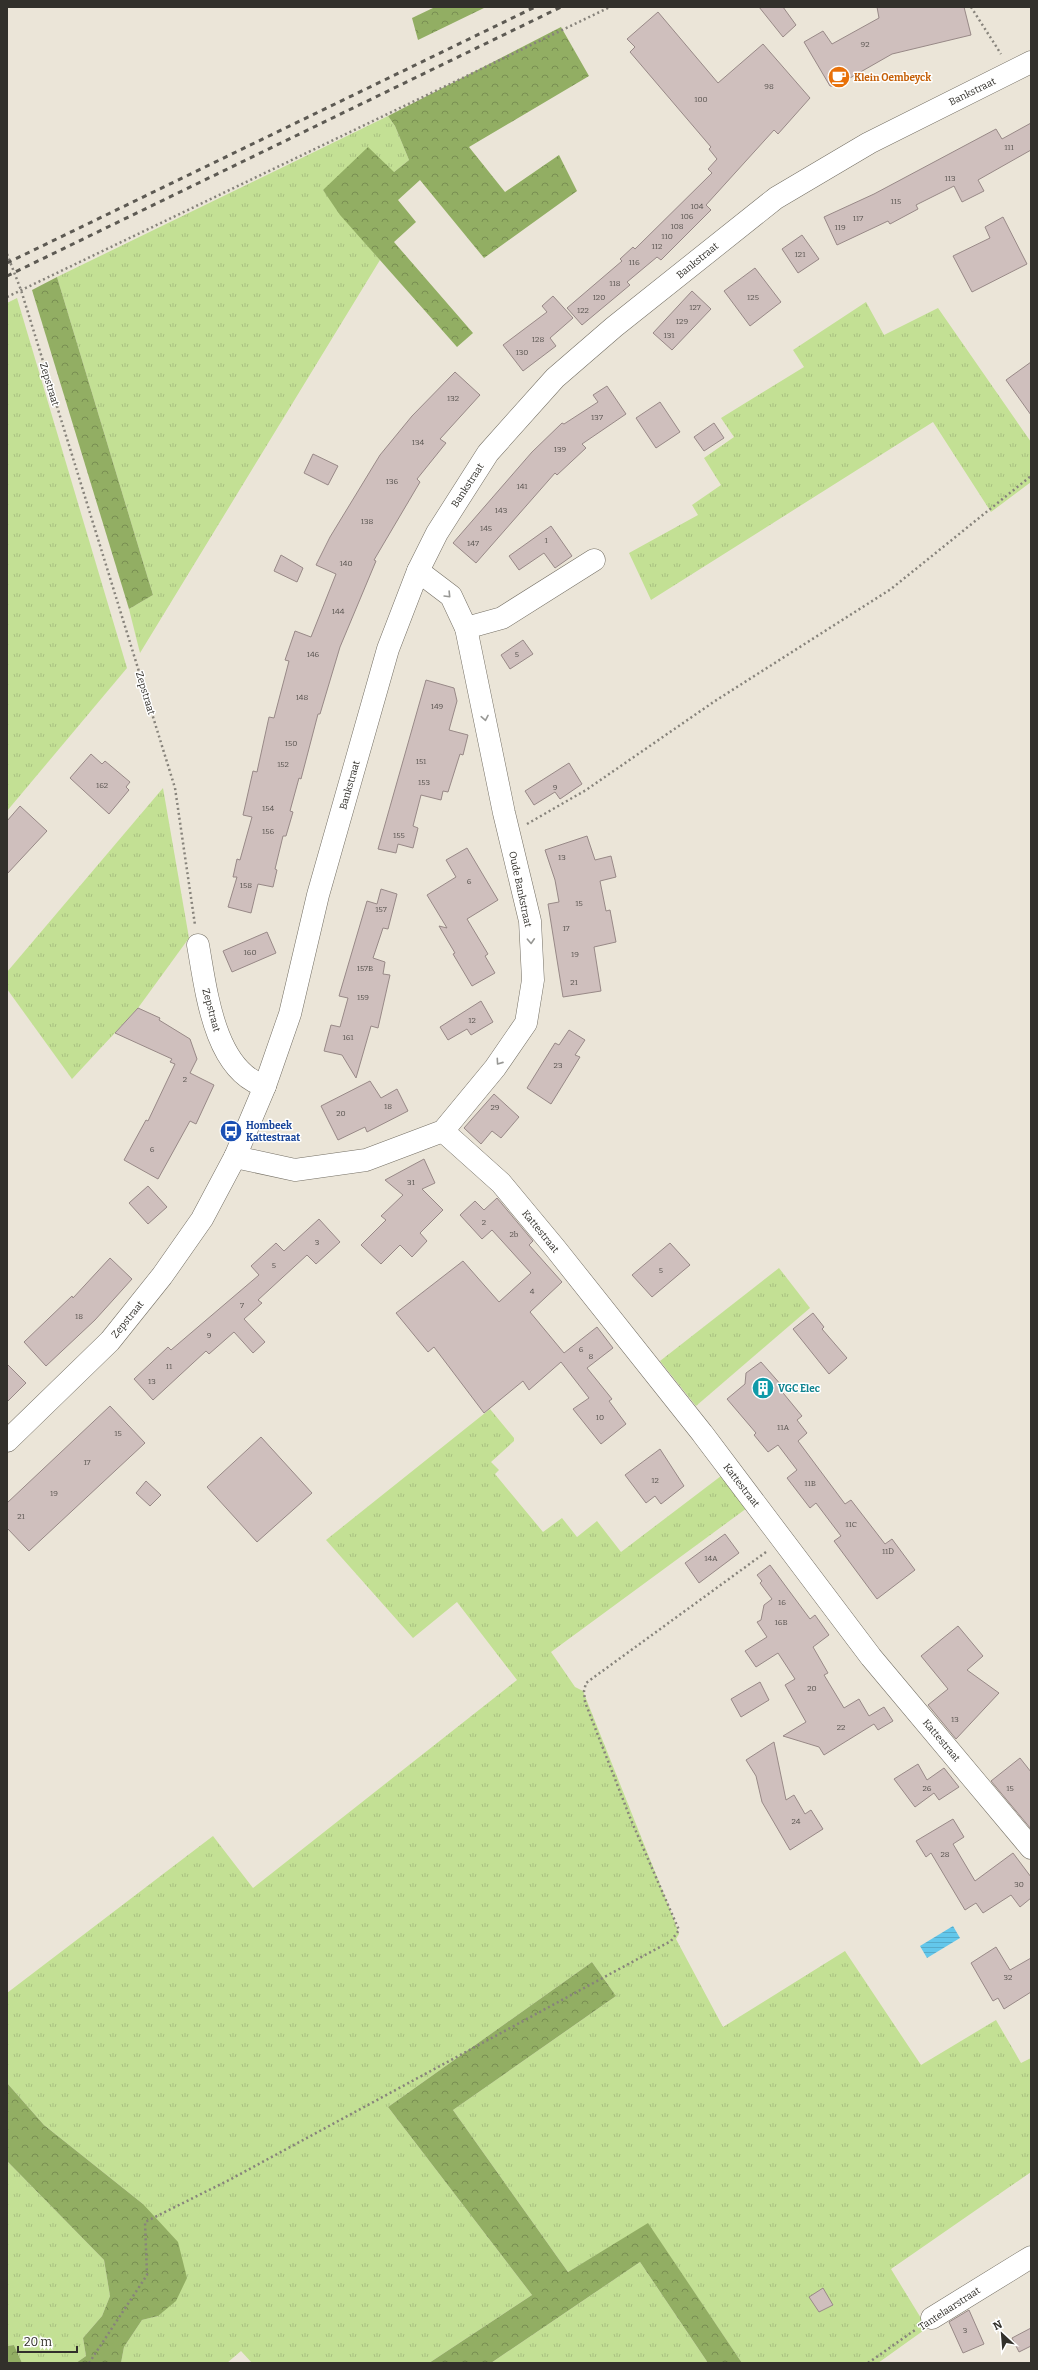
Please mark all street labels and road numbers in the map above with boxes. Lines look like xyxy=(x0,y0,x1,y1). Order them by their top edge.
street label: Bankstraat xyxy=(947,75,998,108)
street label: Bankstraat xyxy=(674,240,721,281)
street label: Zepstraat xyxy=(37,361,61,408)
street label: Bankstraat xyxy=(449,461,487,510)
street label: Zepstraat xyxy=(133,670,157,717)
street label: Bankstraat xyxy=(337,759,363,811)
street label: Oude Bankstraat xyxy=(506,850,534,929)
street label: Zepstraat xyxy=(199,987,223,1034)
street label: Kattestraat xyxy=(519,1208,561,1256)
street label: Zepstraat xyxy=(109,1298,147,1341)
street label: Kattestraat xyxy=(721,1462,762,1510)
street label: Kattestraat xyxy=(920,1717,963,1765)
street label: Tantelaarstraat xyxy=(916,2284,983,2333)

